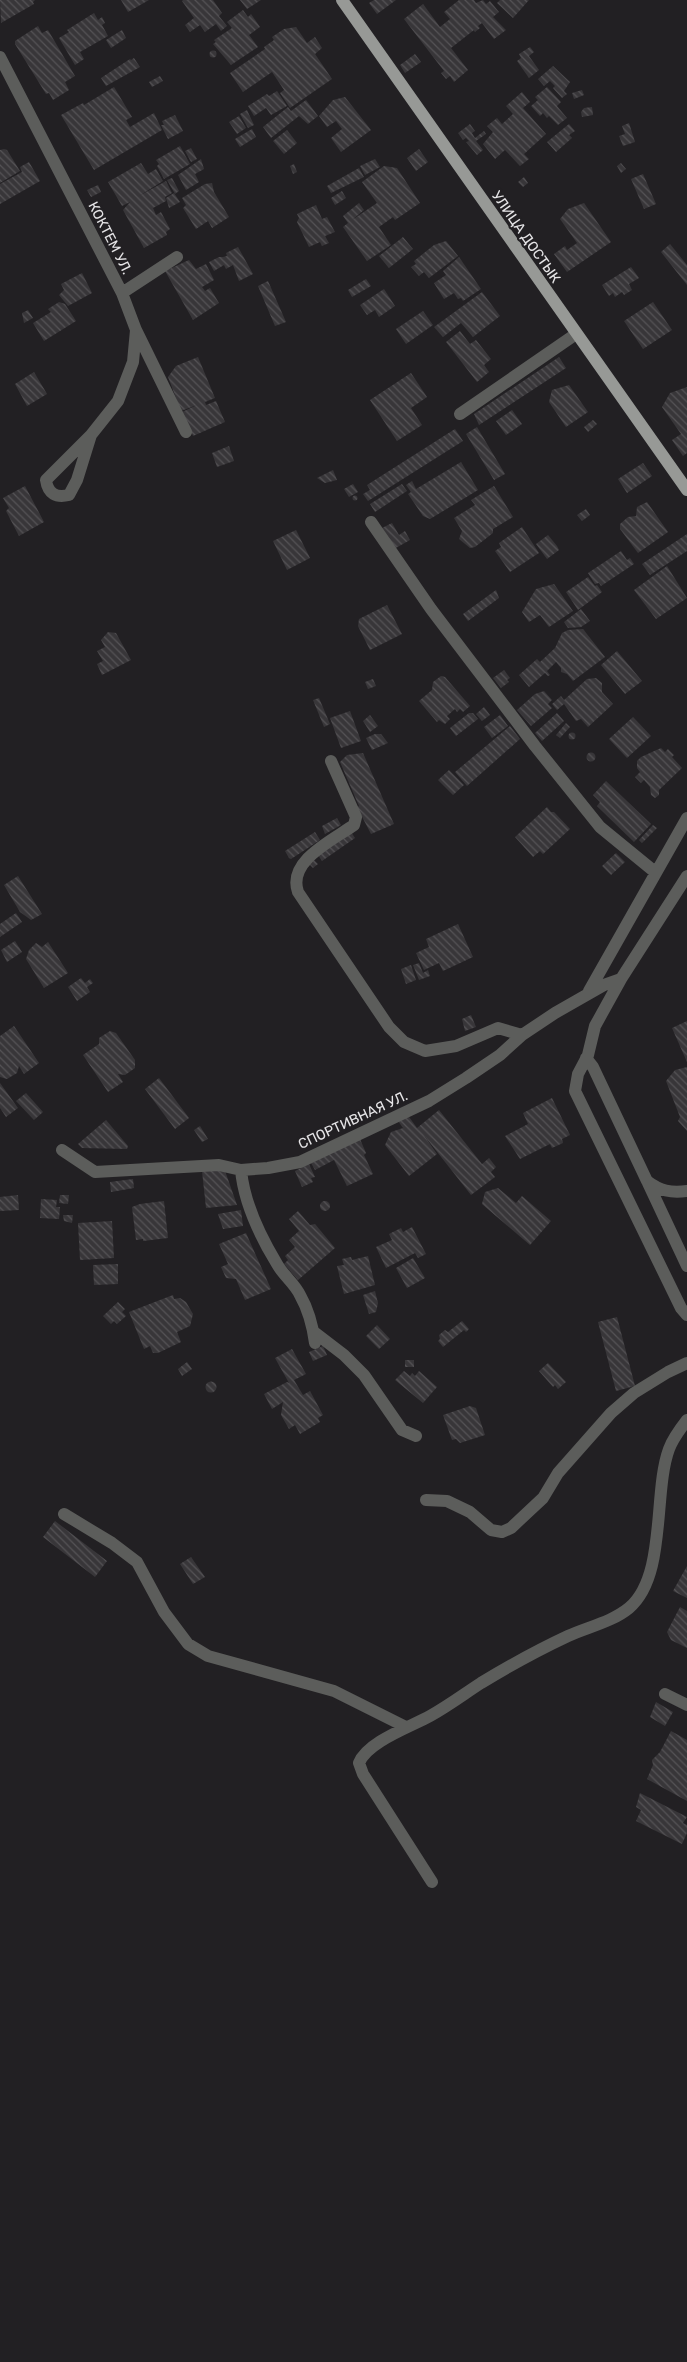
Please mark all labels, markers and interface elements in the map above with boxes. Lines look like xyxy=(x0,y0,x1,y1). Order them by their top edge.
street label: УЛИЦА ДОСТЫК xyxy=(488,188,564,286)
street label: КОКТЕМ УЛ. xyxy=(84,199,136,277)
street label: СПОРТИВНАЯ УЛ. xyxy=(296,1087,410,1153)

